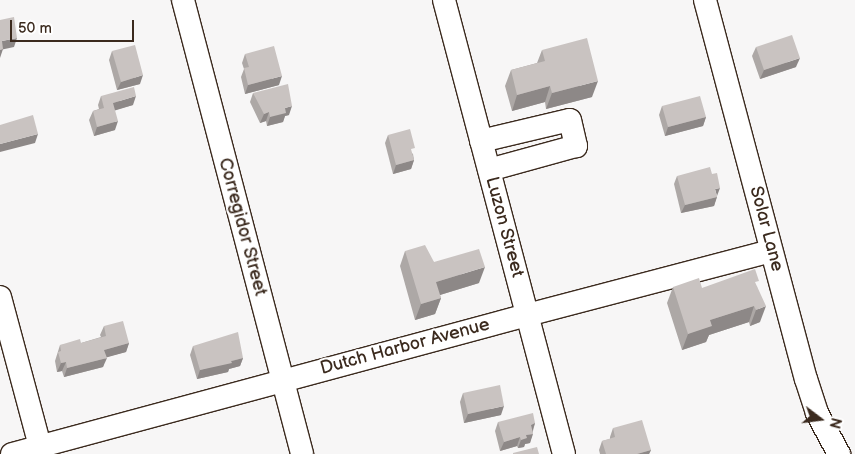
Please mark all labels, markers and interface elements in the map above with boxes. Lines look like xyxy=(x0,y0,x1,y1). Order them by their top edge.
scale bar xyxy=(12,10,136,42)
text: 50 m xyxy=(18,19,52,38)
street label: Corregidor Street xyxy=(213,156,271,298)
street label: Luzon Street xyxy=(480,174,528,280)
street label: Solar Lane xyxy=(744,184,788,274)
street label: Dutch Harbor Avenue xyxy=(318,314,492,380)
north arrow xyxy=(795,394,845,444)
text: N xyxy=(825,416,845,430)

